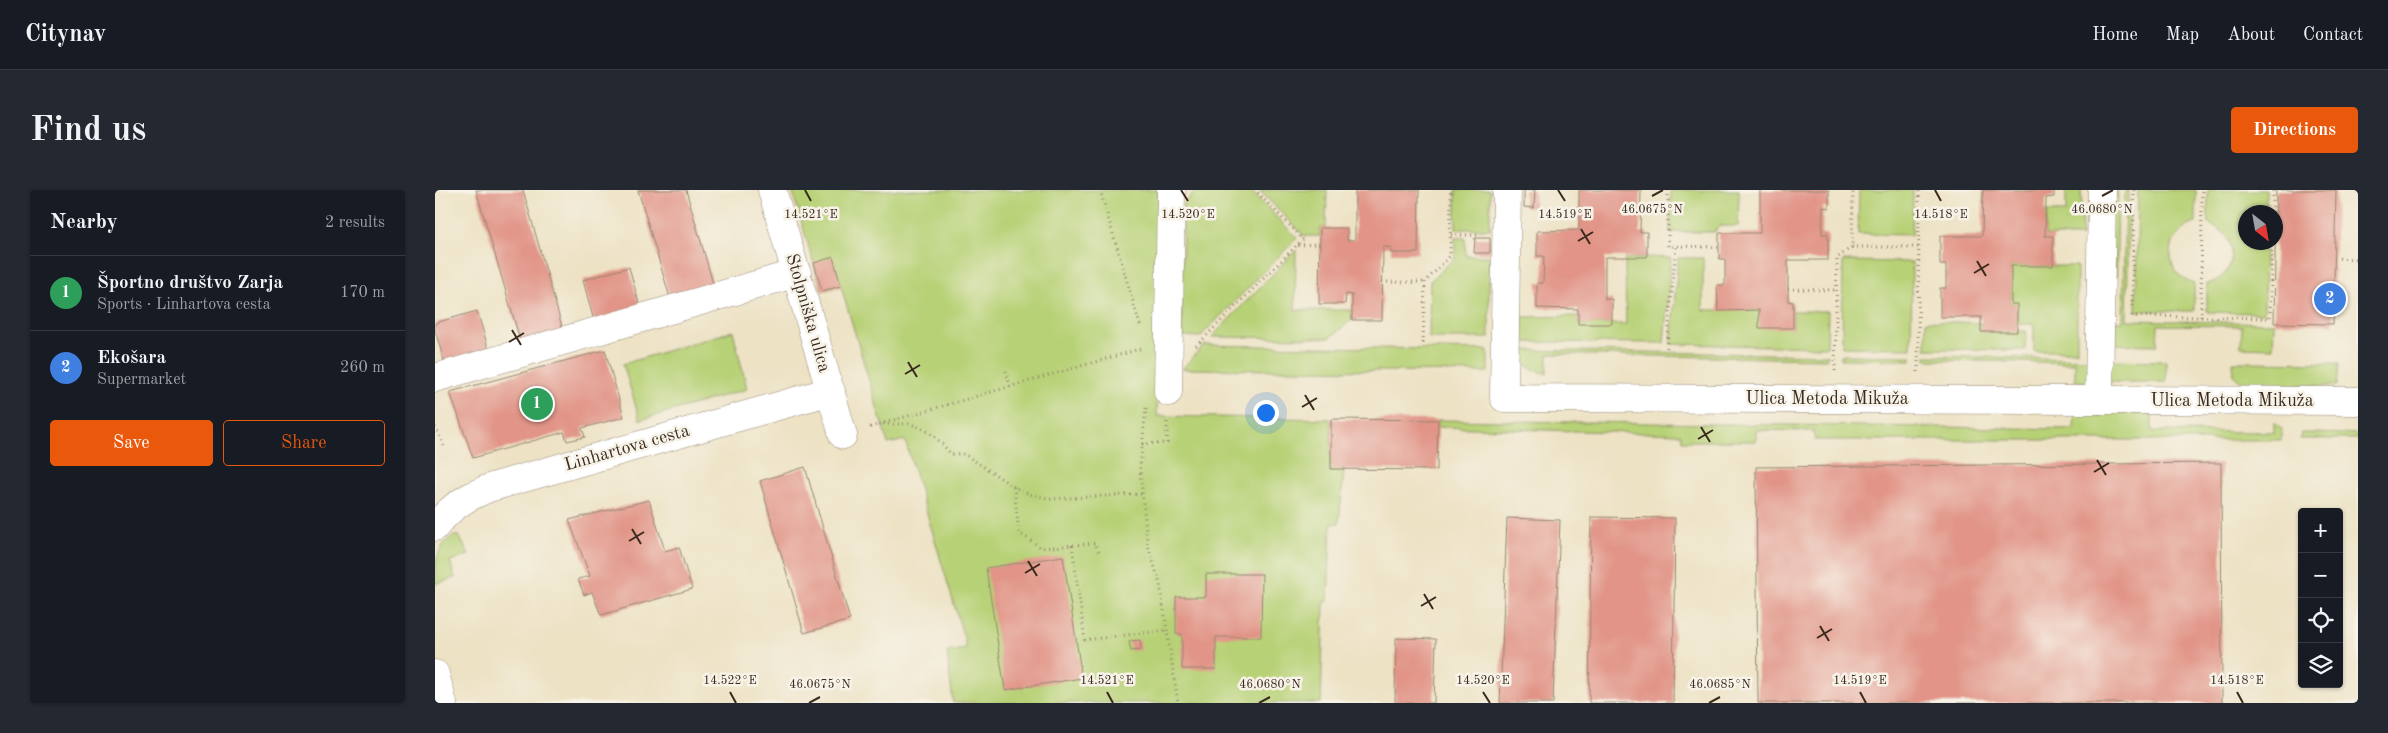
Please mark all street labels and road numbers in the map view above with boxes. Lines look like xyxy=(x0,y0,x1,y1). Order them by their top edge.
street label: Stolpniška ulica xyxy=(782,252,834,374)
street label: Ulica Metoda Mikuža xyxy=(1745,390,1909,408)
street label: Ulica Metoda Mikuža xyxy=(2150,392,2314,410)
street label: Linhartova cesta xyxy=(562,422,692,474)

